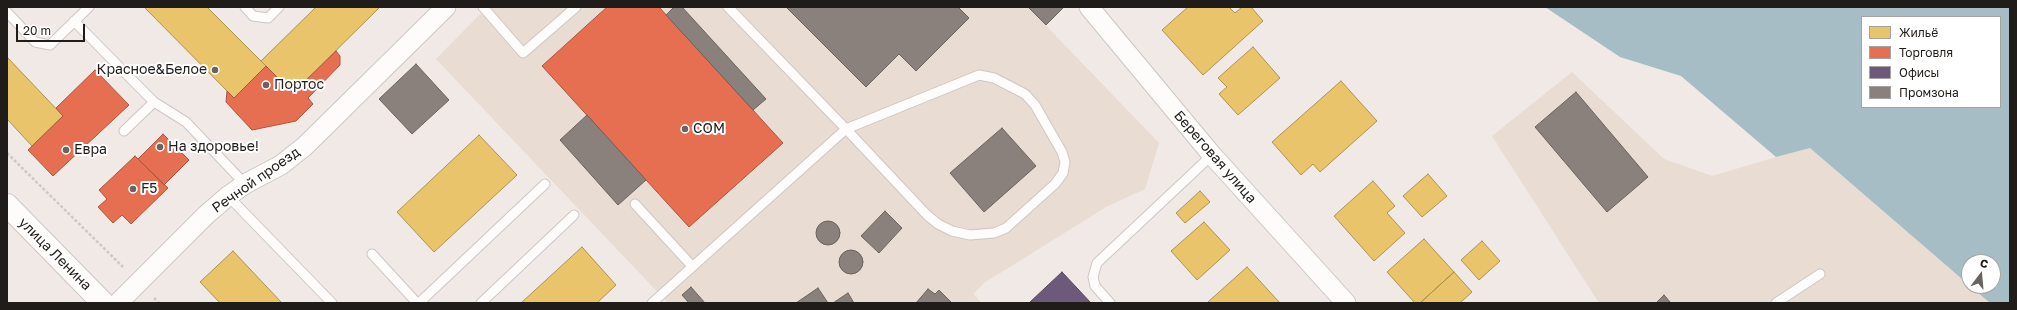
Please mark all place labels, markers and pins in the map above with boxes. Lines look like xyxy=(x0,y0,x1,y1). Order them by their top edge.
place label: Красное&Белое xyxy=(97,62,207,78)
marker: Красное&Белое xyxy=(210,65,220,75)
place label: Портос xyxy=(274,77,324,93)
marker: Портос xyxy=(261,80,271,90)
place label: СОМ xyxy=(693,121,725,137)
marker: СОМ xyxy=(680,124,690,134)
place label: На здоровье! xyxy=(168,139,259,155)
place label: Евра xyxy=(74,142,107,158)
marker: На здоровье! xyxy=(155,142,165,152)
marker: Евра xyxy=(61,145,71,155)
place label: F5 xyxy=(141,181,157,197)
marker: F5 xyxy=(128,184,138,194)

